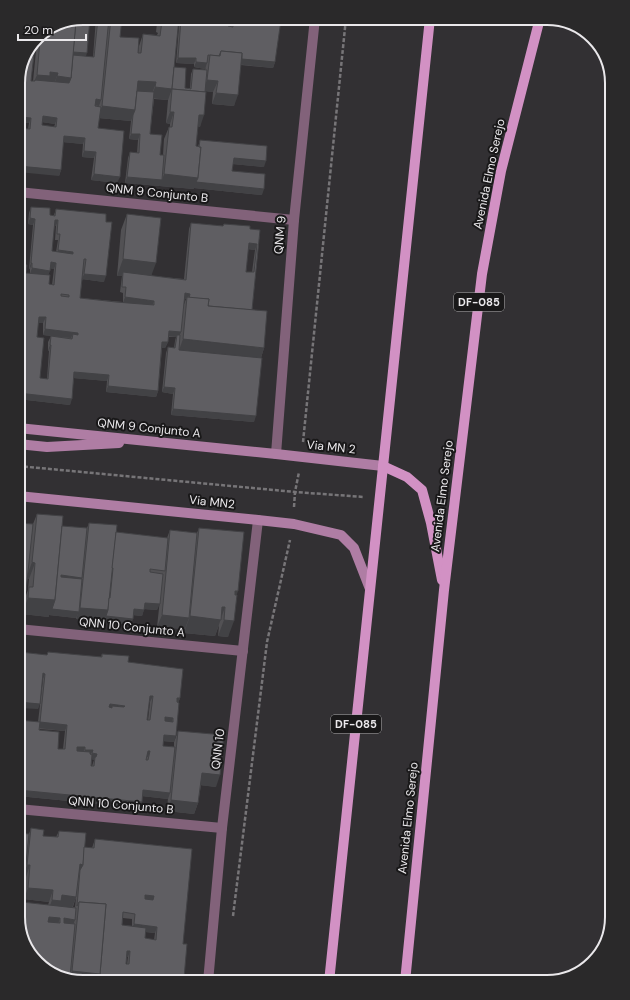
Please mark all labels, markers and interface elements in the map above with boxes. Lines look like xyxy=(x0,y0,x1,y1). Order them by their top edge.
scale bar xyxy=(18,16,86,42)
text: 20 m xyxy=(24,22,53,38)
street label: Avenida Elmo Serejo xyxy=(469,117,509,231)
street label: QNM 9 Conjunto B xyxy=(105,180,209,206)
street label: QNM 9 xyxy=(270,215,290,255)
road number: DF-085 xyxy=(454,293,504,311)
street label: QNM 9 Conjunto A xyxy=(97,415,201,441)
street label: Via MN 2 xyxy=(306,436,356,458)
street label: Avenida Elmo Serejo xyxy=(427,439,457,553)
street label: Via MN2 xyxy=(188,492,236,512)
street label: QNN 10 Conjunto A xyxy=(78,613,186,641)
road number: DF-085 xyxy=(331,715,381,733)
street label: QNN 10 xyxy=(208,728,228,770)
street label: Avenida Elmo Serejo xyxy=(394,761,422,875)
street label: QNN 10 Conjunto B xyxy=(68,792,174,818)

